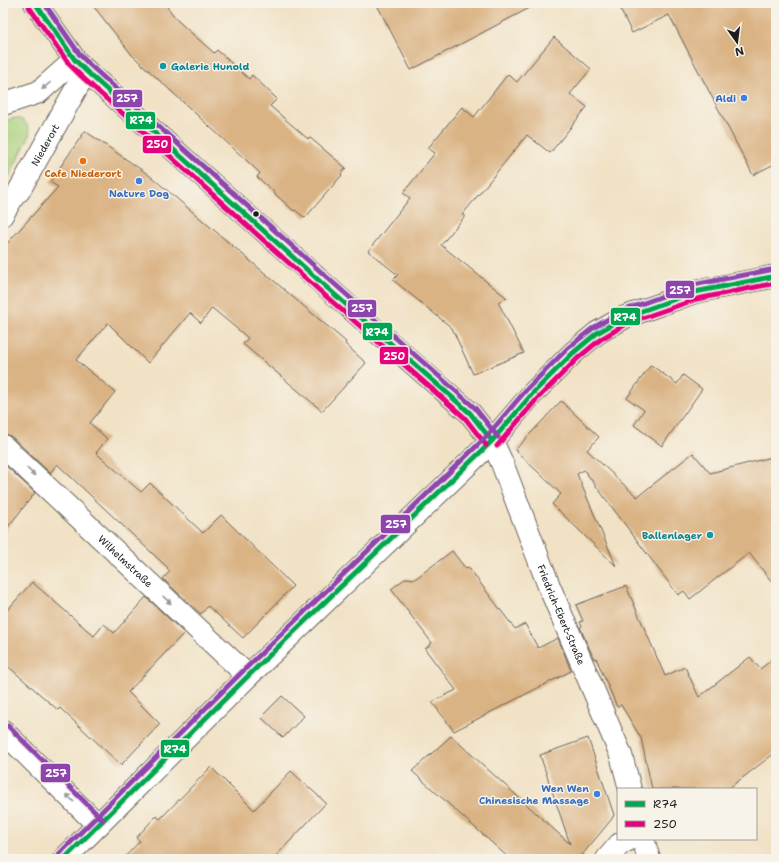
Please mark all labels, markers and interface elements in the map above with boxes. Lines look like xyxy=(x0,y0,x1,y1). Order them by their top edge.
north arrow xyxy=(717,22,757,62)
text: N xyxy=(733,43,745,60)
place label: Galerie Hunold xyxy=(171,60,249,73)
marker: Galerie Hunold xyxy=(158,61,168,71)
one-way arrow xyxy=(41,81,51,91)
line badge: 257 xyxy=(112,89,143,108)
text: 257 xyxy=(116,91,138,106)
place label: Aldi xyxy=(715,92,736,105)
marker: Aldi xyxy=(739,93,749,103)
line badge: R74 xyxy=(125,111,156,130)
text: R74 xyxy=(129,113,153,128)
street label: Niederort xyxy=(28,121,62,168)
line badge: 250 xyxy=(142,135,172,154)
text: 250 xyxy=(146,137,168,152)
marker: Cafe Niederort xyxy=(78,156,88,166)
place label: Cafe Niederort xyxy=(44,167,122,180)
marker: Nature Dog xyxy=(134,176,144,186)
place label: Nature Dog xyxy=(109,187,170,200)
unlabelled marker xyxy=(251,209,261,219)
line badge: 257 xyxy=(665,280,695,299)
text: 257 xyxy=(669,283,691,298)
line badge: 257 xyxy=(347,299,377,318)
text: 257 xyxy=(351,301,373,316)
line badge: R74 xyxy=(610,307,641,326)
text: R74 xyxy=(613,310,637,325)
line badge: R74 xyxy=(362,322,393,341)
text: R74 xyxy=(365,325,389,340)
line badge: 250 xyxy=(379,346,409,365)
text: 250 xyxy=(383,349,405,364)
one-way arrow xyxy=(26,468,37,477)
line badge: 257 xyxy=(380,514,411,534)
text: 257 xyxy=(385,517,407,532)
place label: Ballenlager xyxy=(642,529,703,542)
marker: Ballenlager xyxy=(705,530,715,540)
street label: Wilhelmstraße xyxy=(95,532,156,590)
street label: Friedrich-Ebert-Straße xyxy=(535,562,588,667)
one-way arrow xyxy=(162,595,172,605)
line badge: R74 xyxy=(160,739,190,758)
text: R74 xyxy=(163,742,187,757)
line badge: 257 xyxy=(40,763,71,783)
text: 257 xyxy=(45,766,67,781)
place label: Wen Wen Chinesische Massage xyxy=(479,782,589,807)
legend xyxy=(617,788,757,840)
marker: Wen Wen Chinesische Massage xyxy=(592,789,602,799)
one-way arrow xyxy=(65,793,75,803)
text: R74 xyxy=(653,796,677,812)
text: 250 xyxy=(653,816,677,832)

